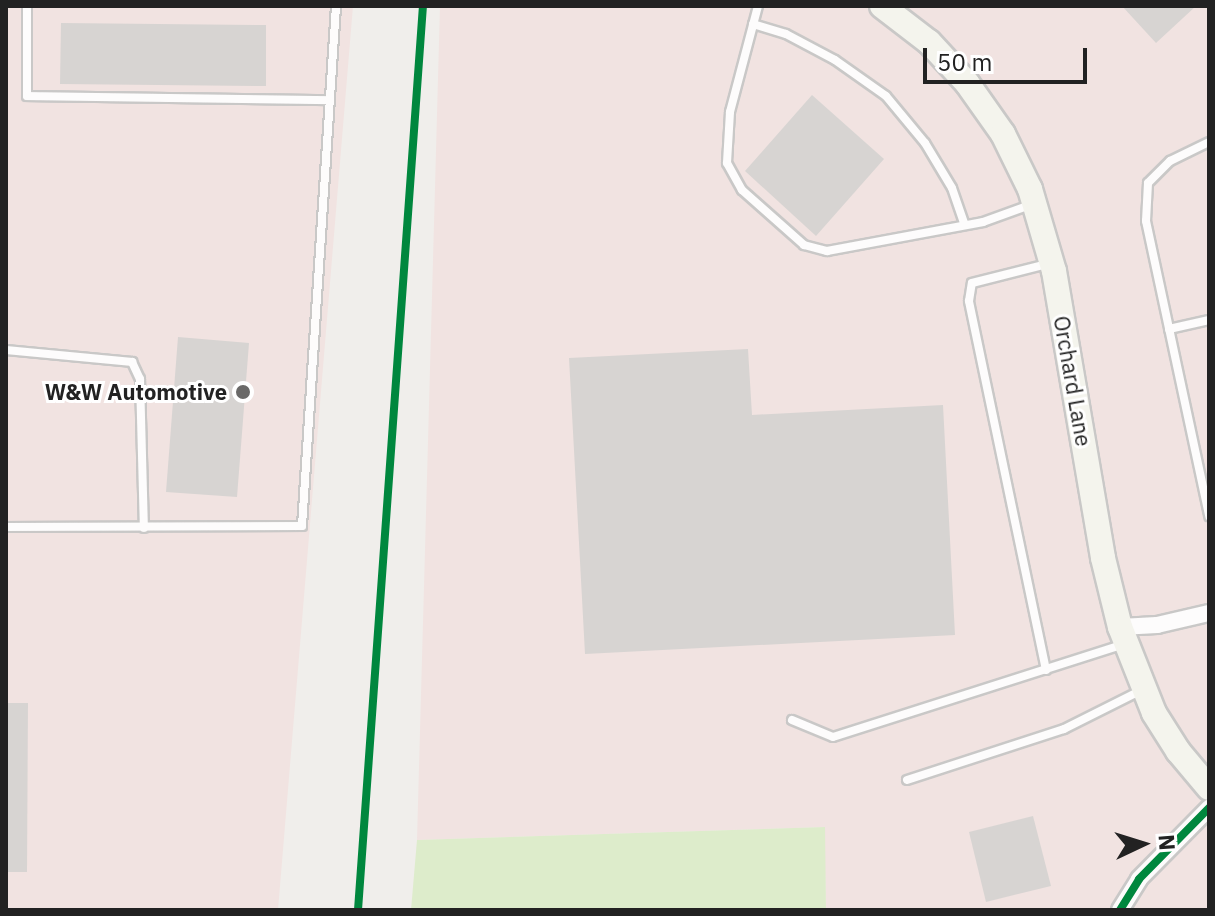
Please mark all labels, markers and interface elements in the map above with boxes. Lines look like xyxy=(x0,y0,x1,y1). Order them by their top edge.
scale bar xyxy=(927,32,1091,82)
text: 50 m xyxy=(937,46,992,78)
street label: Orchard Lane xyxy=(1049,314,1097,448)
place label: W&W Automotive xyxy=(45,379,227,405)
marker: W&W Automotive xyxy=(234,383,252,401)
north arrow xyxy=(1103,804,1183,884)
text: N xyxy=(1152,833,1182,851)

